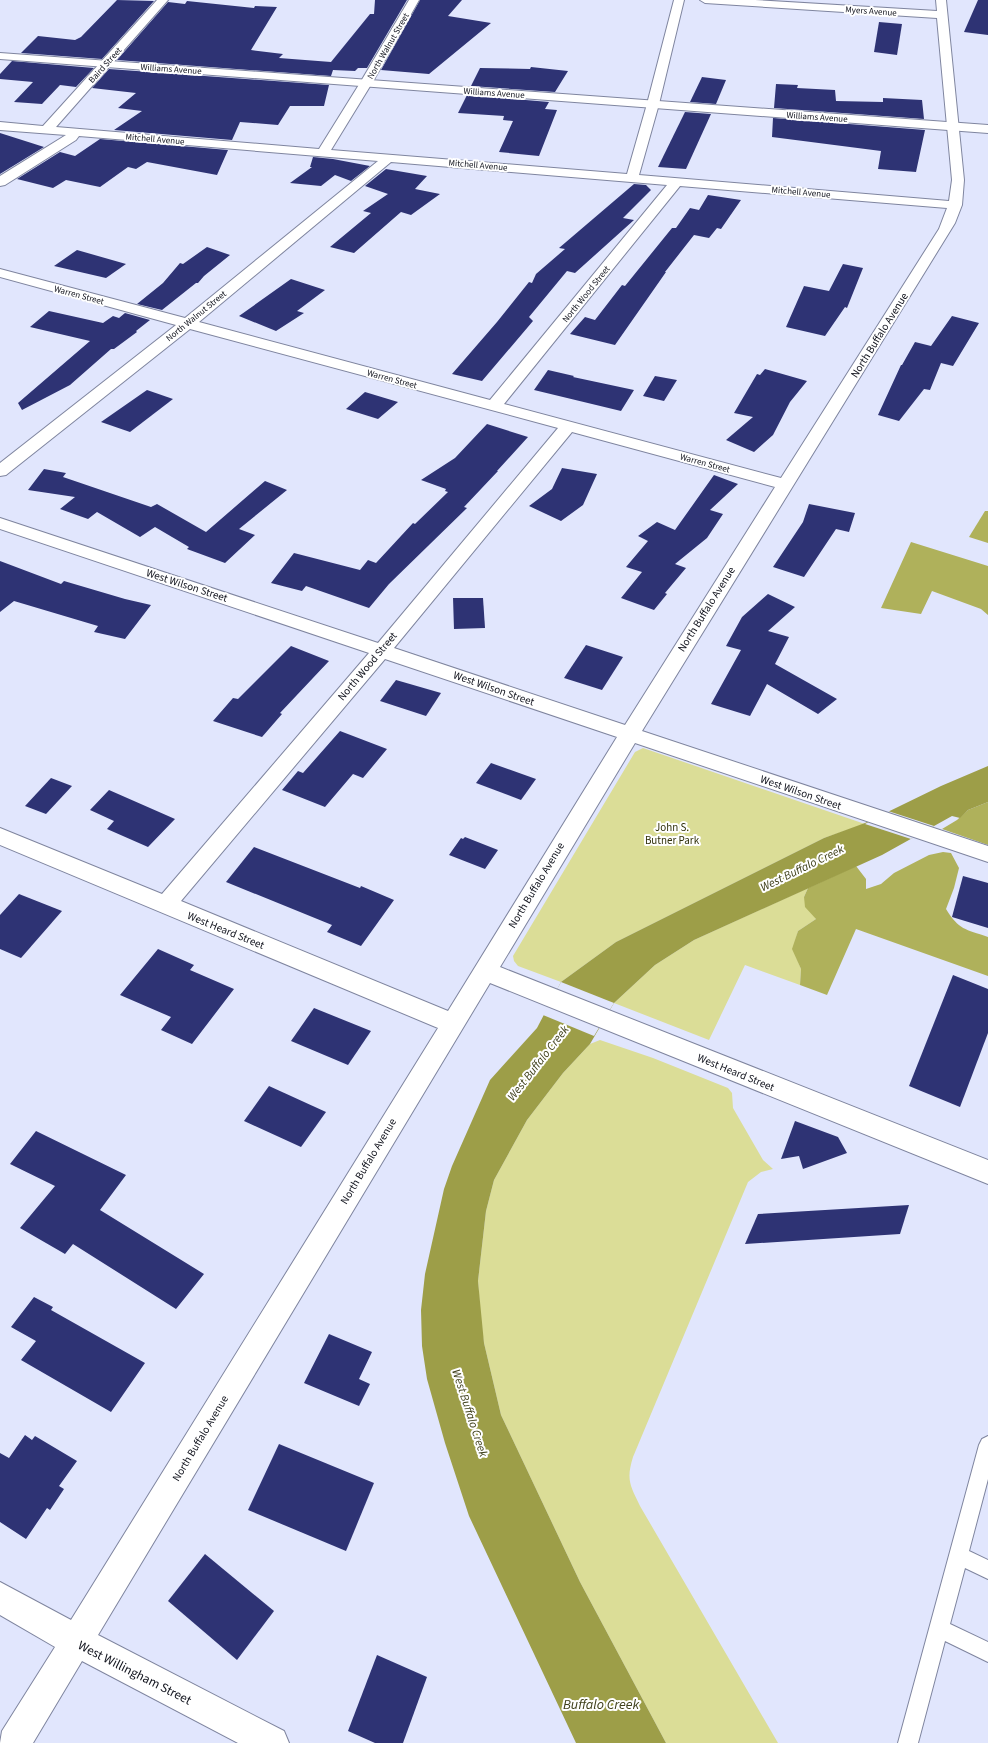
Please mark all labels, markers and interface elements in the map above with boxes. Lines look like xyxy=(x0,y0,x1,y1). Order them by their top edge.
street label: Myers Avenue xyxy=(845,3,898,20)
street label: North Walnut Street xyxy=(364,11,413,82)
street label: Baird Street xyxy=(86,44,125,86)
street label: Williams Avenue xyxy=(140,61,203,78)
street label: Williams Avenue xyxy=(463,85,526,102)
street label: Williams Avenue xyxy=(786,109,849,126)
street label: Mitchell Avenue xyxy=(125,130,186,149)
street label: Mitchell Avenue xyxy=(448,156,509,175)
street label: Mitchell Avenue xyxy=(771,183,832,202)
street label: North Wood Street xyxy=(559,263,613,326)
street label: Warren Street xyxy=(52,283,105,308)
street label: North Walnut Street xyxy=(163,288,229,345)
street label: North Buffalo Avenue xyxy=(847,289,912,381)
street label: Warren Street xyxy=(365,367,418,392)
street label: Warren Street xyxy=(678,451,731,476)
street label: North Buffalo Avenue xyxy=(674,563,739,655)
street label: West Wilson Street xyxy=(144,565,230,606)
street label: North Wood Street xyxy=(334,629,401,704)
street label: West Wilson Street xyxy=(451,668,537,709)
street label: West Wilson Street xyxy=(758,772,844,813)
park label: John S. Butner Park xyxy=(645,820,700,848)
street label: North Buffalo Avenue xyxy=(505,839,568,931)
water label: West Buffalo Creek xyxy=(757,841,847,896)
street label: West Heard Street xyxy=(185,908,267,953)
water label: West Buffalo Creek xyxy=(504,1022,573,1104)
street label: West Heard Street xyxy=(695,1050,777,1095)
street label: North Buffalo Avenue xyxy=(337,1115,400,1207)
water label: West Buffalo Creek xyxy=(447,1367,492,1459)
street label: North Buffalo Avenue xyxy=(169,1392,232,1484)
street label: West Willingham Street xyxy=(75,1636,195,1710)
water label: Buffalo Creek xyxy=(563,1695,639,1715)

